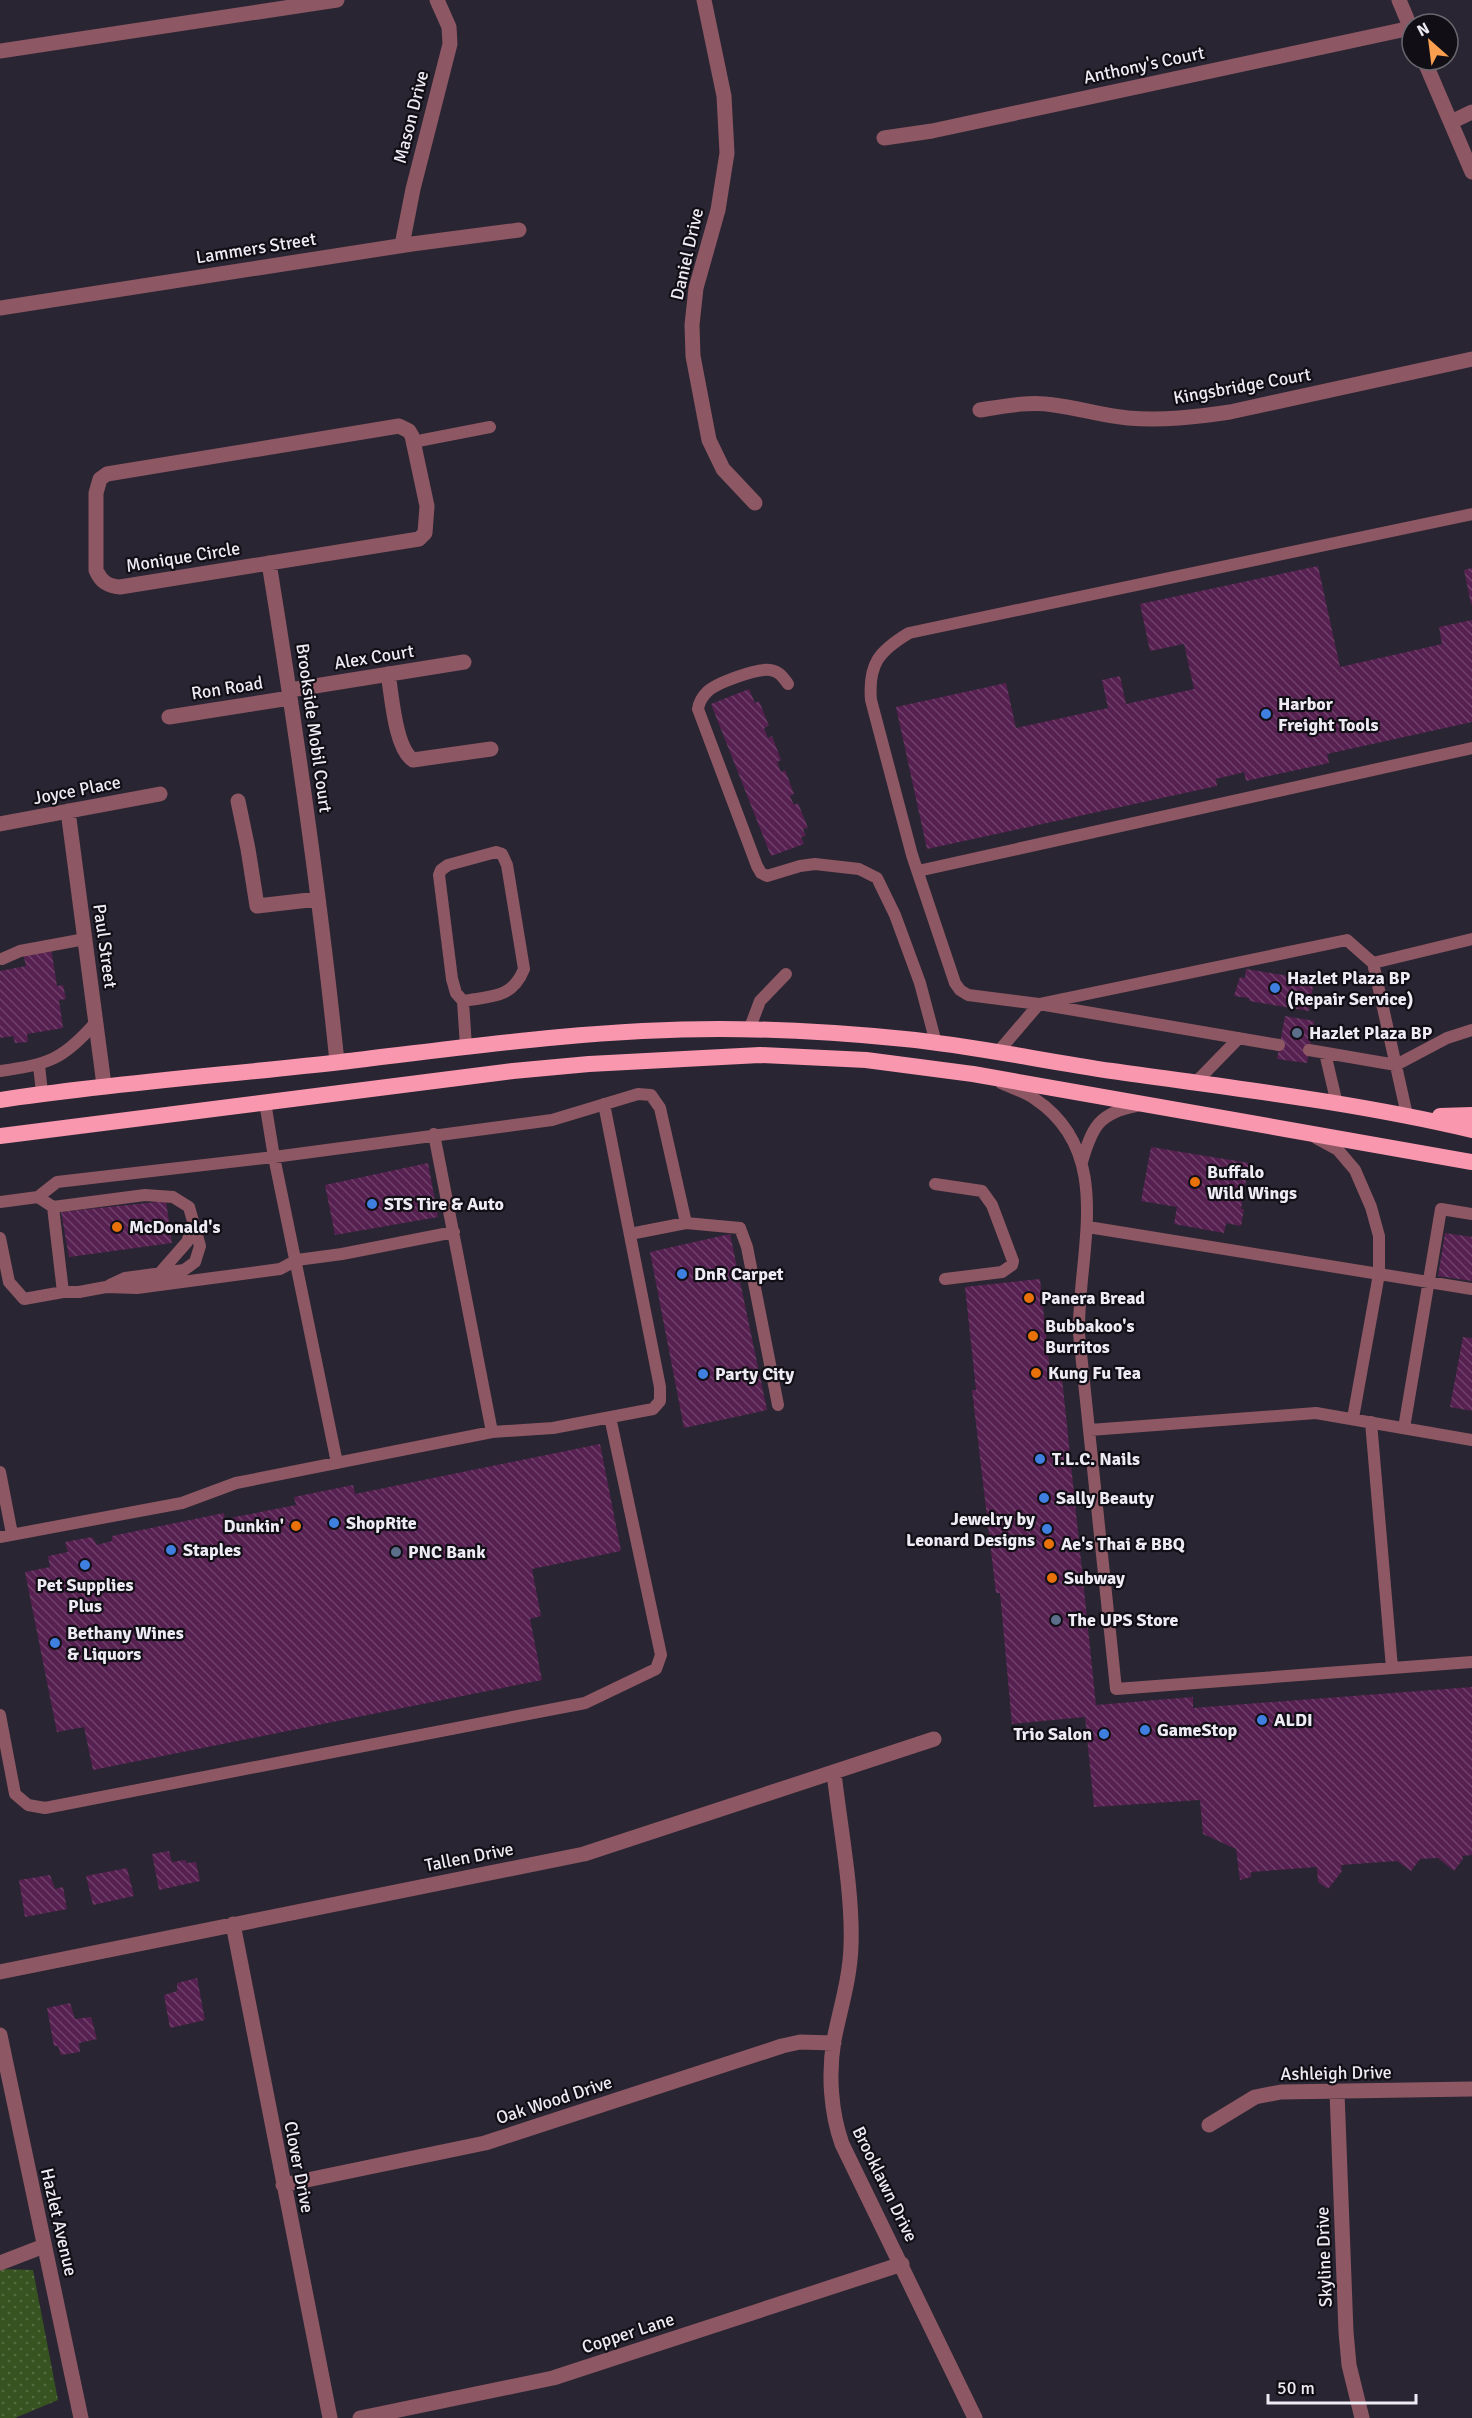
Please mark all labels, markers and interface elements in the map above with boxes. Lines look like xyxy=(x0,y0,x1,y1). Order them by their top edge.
north arrow xyxy=(1400,12,1460,72)
text: N xyxy=(1414,18,1433,41)
street label: Anthony's Court xyxy=(1082,41,1206,89)
street label: Mason Drive xyxy=(389,68,433,166)
street label: Daniel Drive xyxy=(666,206,708,302)
street label: Lammers Street xyxy=(194,228,318,268)
street label: Kingsbridge Court xyxy=(1171,363,1313,409)
street label: Monique Circle xyxy=(124,537,242,577)
street label: Alex Court xyxy=(333,640,415,674)
street label: Brookside Mobil Court xyxy=(291,642,337,814)
street label: Ron Road xyxy=(190,671,264,705)
place label: Harbor Freight Tools xyxy=(1278,693,1379,736)
marker: Harbor Freight Tools xyxy=(1259,707,1273,721)
street label: Joyce Place xyxy=(31,771,123,809)
street label: Paul Street xyxy=(88,902,122,990)
place label: Hazlet Plaza BP (Repair Service) xyxy=(1287,967,1413,1010)
marker: Hazlet Plaza BP (Repair Service) xyxy=(1268,981,1282,995)
place label: Hazlet Plaza BP xyxy=(1309,1022,1433,1044)
marker: Hazlet Plaza BP xyxy=(1290,1026,1304,1040)
place label: Buffalo Wild Wings xyxy=(1207,1161,1297,1204)
marker: Buffalo Wild Wings xyxy=(1188,1175,1202,1189)
place label: STS Tire & Auto xyxy=(384,1193,504,1215)
marker: STS Tire & Auto xyxy=(365,1197,379,1211)
place label: McDonald's xyxy=(129,1216,220,1238)
marker: McDonald's xyxy=(110,1220,124,1234)
place label: DnR Carpet xyxy=(694,1263,784,1285)
marker: DnR Carpet xyxy=(675,1267,689,1281)
place label: Panera Bread xyxy=(1041,1287,1145,1309)
marker: Panera Bread xyxy=(1022,1291,1036,1305)
place label: Bubbakoo's Burritos xyxy=(1045,1315,1135,1358)
marker: Bubbakoo's Burritos xyxy=(1026,1329,1040,1343)
place label: Kung Fu Tea xyxy=(1048,1362,1141,1384)
place label: Party City xyxy=(715,1363,794,1385)
marker: Kung Fu Tea xyxy=(1029,1366,1043,1380)
marker: Party City xyxy=(696,1367,710,1381)
place label: T.L.C. Nails xyxy=(1052,1448,1140,1470)
marker: T.L.C. Nails xyxy=(1033,1452,1047,1466)
place label: Sally Beauty xyxy=(1056,1487,1154,1509)
marker: Sally Beauty xyxy=(1037,1491,1051,1505)
place label: Jewelry by Leonard Designs xyxy=(906,1508,1035,1551)
place label: ShopRite xyxy=(346,1512,417,1534)
place label: Dunkin' xyxy=(224,1515,284,1537)
marker: ShopRite xyxy=(327,1516,341,1530)
marker: Dunkin' xyxy=(289,1519,303,1533)
marker: Jewelry by Leonard Designs xyxy=(1040,1522,1054,1536)
place label: Ae's Thai & BBQ xyxy=(1061,1533,1185,1555)
marker: Ae's Thai & BBQ xyxy=(1042,1537,1056,1551)
place label: Staples xyxy=(183,1539,241,1561)
place label: PNC Bank xyxy=(408,1541,486,1563)
marker: Staples xyxy=(164,1543,178,1557)
marker: PNC Bank xyxy=(389,1545,403,1559)
marker: Pet Supplies Plus xyxy=(78,1558,92,1572)
place label: Subway xyxy=(1064,1567,1125,1589)
marker: Subway xyxy=(1045,1571,1059,1585)
place label: Pet Supplies Plus xyxy=(37,1574,133,1617)
place label: The UPS Store xyxy=(1068,1609,1178,1631)
marker: The UPS Store xyxy=(1049,1613,1063,1627)
place label: Bethany Wines & Liquors xyxy=(67,1622,184,1665)
marker: Bethany Wines & Liquors xyxy=(48,1636,62,1650)
place label: ALDI xyxy=(1274,1709,1313,1731)
marker: ALDI xyxy=(1255,1713,1269,1727)
place label: GameStop xyxy=(1157,1719,1238,1741)
place label: Trio Salon xyxy=(1013,1723,1092,1745)
marker: GameStop xyxy=(1138,1723,1152,1737)
marker: Trio Salon xyxy=(1097,1727,1111,1741)
street label: Tallen Drive xyxy=(423,1838,515,1876)
street label: Ashleigh Drive xyxy=(1280,2061,1392,2085)
street label: Oak Wood Drive xyxy=(493,2071,615,2129)
street label: Clover Drive xyxy=(279,2119,319,2215)
street label: Brooklawn Drive xyxy=(848,2123,922,2245)
street label: Hazlet Avenue xyxy=(36,2166,82,2278)
street label: Skyline Drive xyxy=(1311,2206,1337,2308)
street label: Copper Lane xyxy=(579,2308,677,2358)
scale bar xyxy=(1268,2367,1416,2405)
text: 50 m xyxy=(1277,2377,1315,2399)

